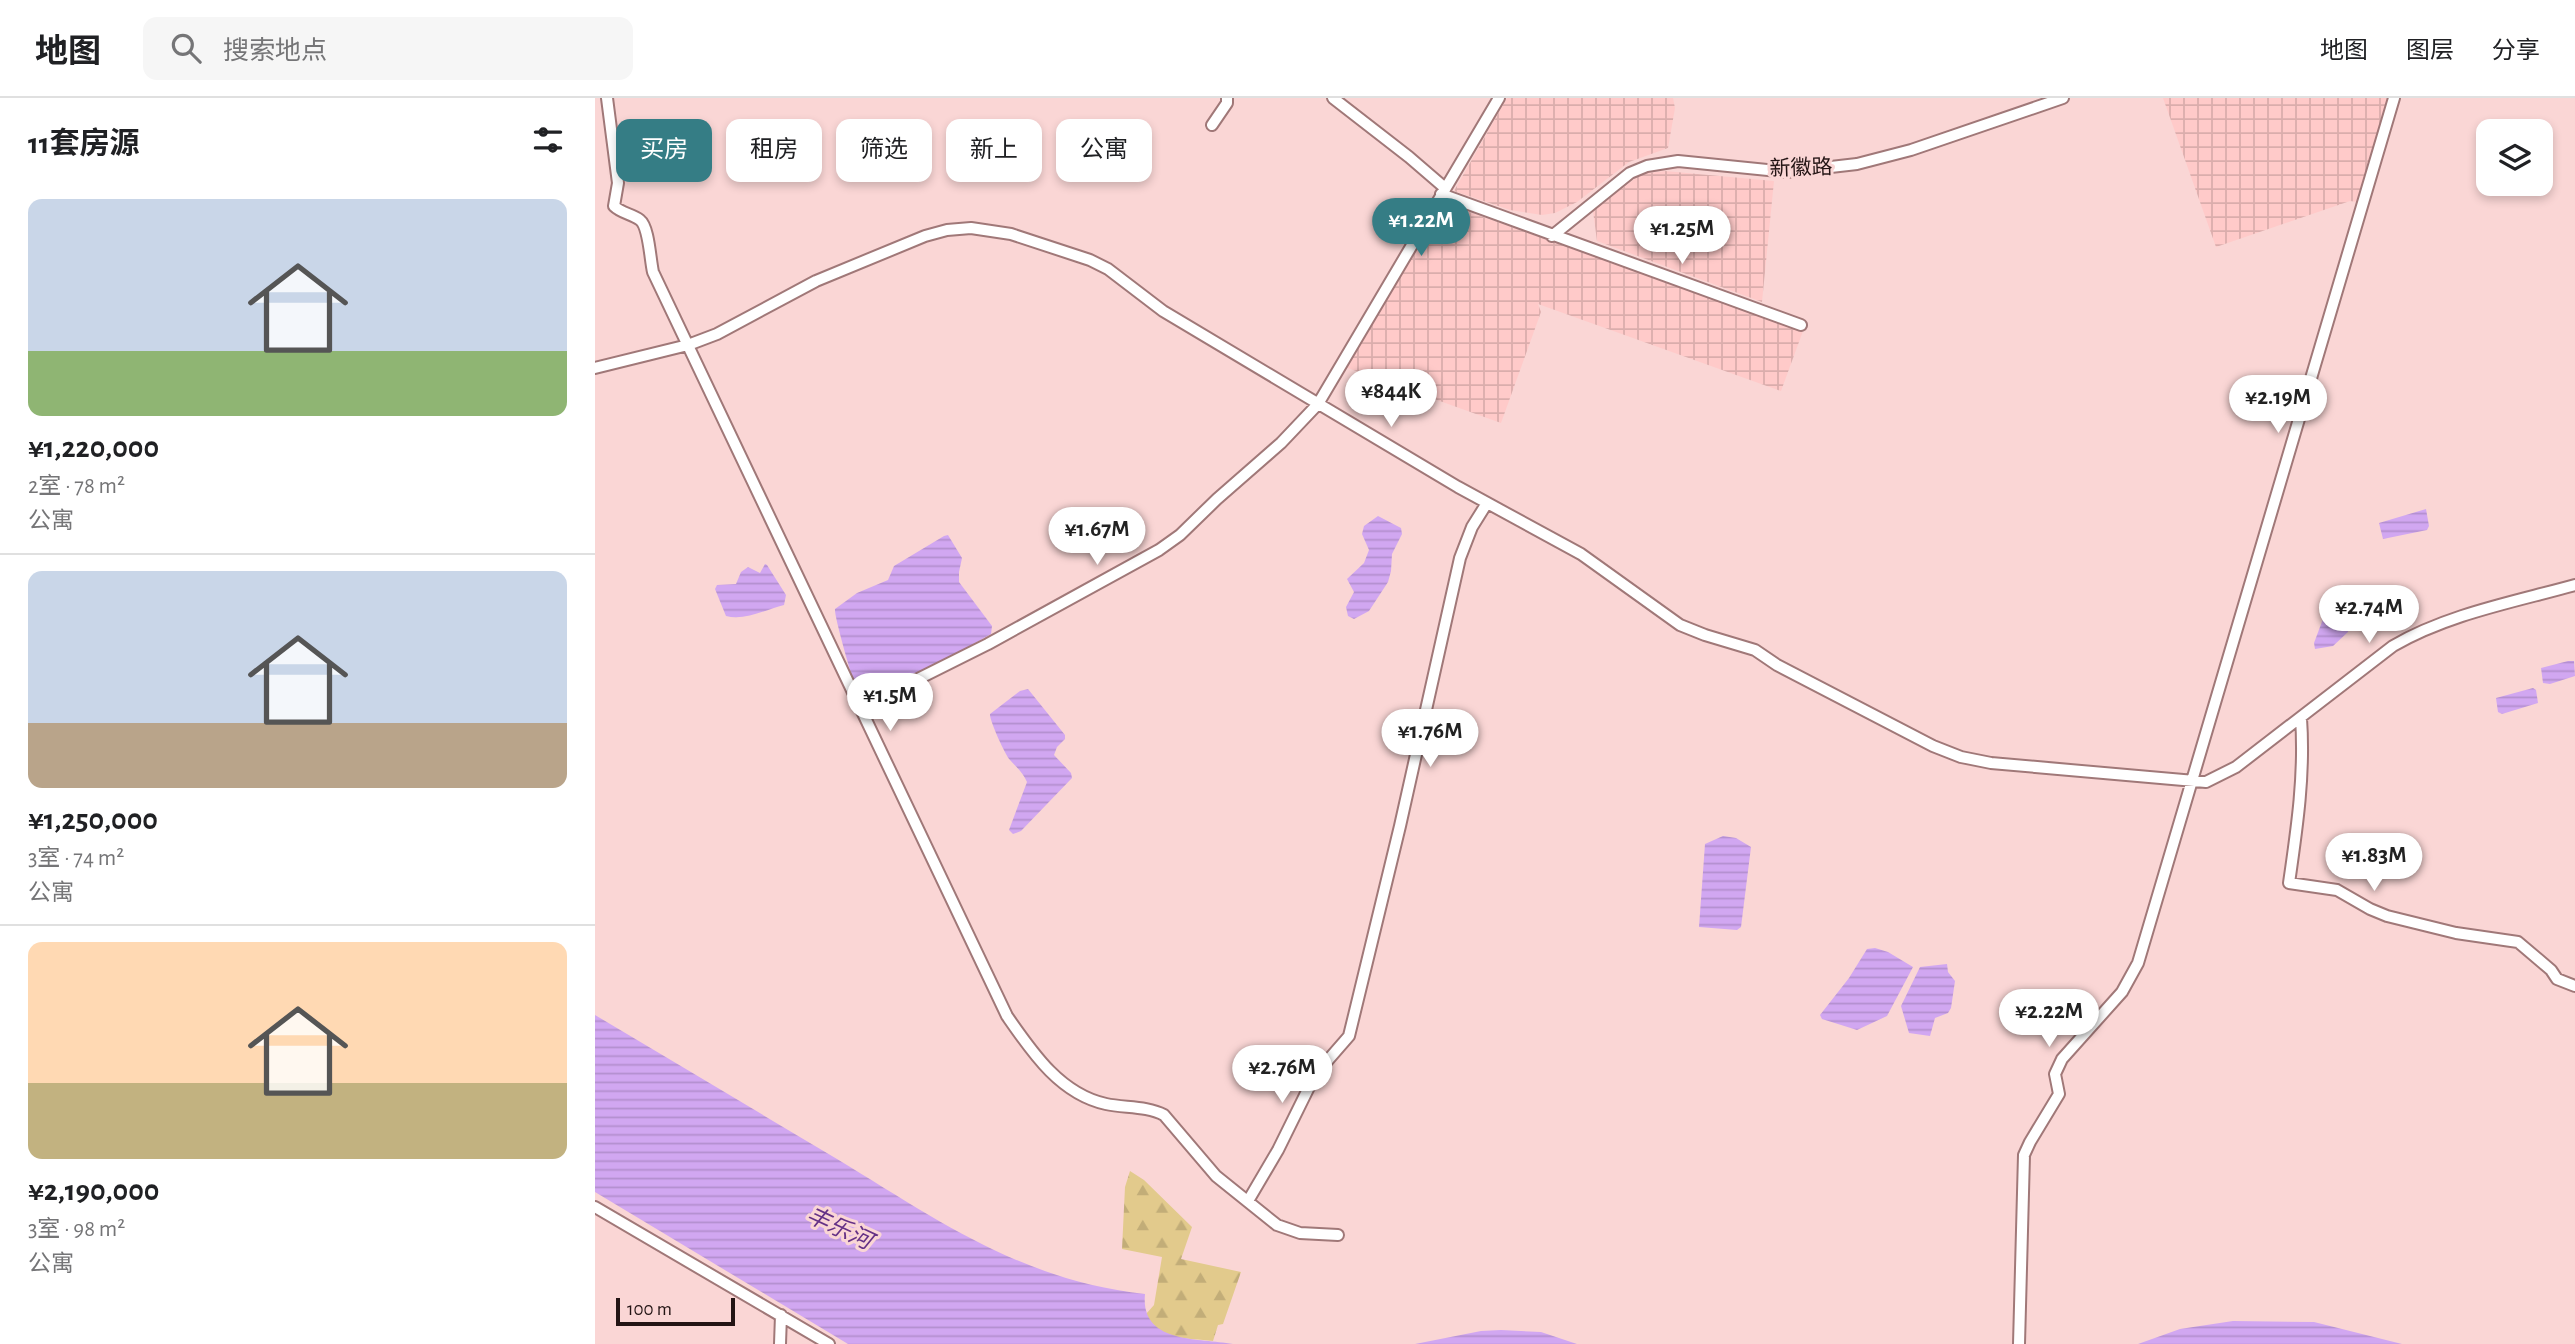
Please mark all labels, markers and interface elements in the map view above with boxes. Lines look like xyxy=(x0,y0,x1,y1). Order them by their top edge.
search box xyxy=(143,17,633,80)
icon: search xyxy=(167,29,205,67)
text: 地图 xyxy=(35,36,101,69)
text: 搜索地点 xyxy=(223,38,327,64)
text: 地图 xyxy=(2320,39,2368,63)
text: 图层 xyxy=(2406,39,2454,63)
text: 分享 xyxy=(2492,39,2540,63)
chip: 买房 xyxy=(616,119,712,182)
chip: 租房 xyxy=(726,119,822,182)
chip: 筛选 xyxy=(836,119,932,182)
chip: 新上 xyxy=(946,119,1042,182)
chip: 公寓 xyxy=(1056,119,1152,182)
map controls xyxy=(2476,119,2553,196)
button: layers xyxy=(2476,119,2553,196)
icon: filters xyxy=(529,121,567,159)
text: 11套房源 xyxy=(28,129,140,159)
street label: 新徽路 xyxy=(1769,155,1833,180)
pin: ¥1.22M xyxy=(1364,198,1478,258)
pin: ¥1.25M xyxy=(1625,206,1739,266)
text: ¥1.22M xyxy=(1388,209,1454,232)
text: ¥1.25M xyxy=(1650,217,1714,240)
icon: home xyxy=(235,245,361,371)
pin: ¥844K xyxy=(1342,370,1440,429)
pin: ¥2.19M xyxy=(2221,376,2335,435)
text: ¥844K xyxy=(1361,380,1421,403)
text: ¥2.19M xyxy=(2245,386,2311,409)
text: ¥1,220,000 xyxy=(28,433,159,463)
text: 2室 · 78 m² xyxy=(28,475,125,498)
pin: ¥1.67M xyxy=(1040,508,1154,567)
text: 公寓 xyxy=(28,510,74,533)
text: ¥1.67M xyxy=(1064,518,1130,541)
pin: ¥2.74M xyxy=(2312,586,2426,645)
text: ¥2.74M xyxy=(2335,596,2403,619)
icon: home xyxy=(235,617,361,743)
pin: ¥1.5M xyxy=(841,674,939,733)
text: ¥1.5M xyxy=(863,684,917,707)
pin: ¥1.76M xyxy=(1373,710,1487,769)
text: ¥1.76M xyxy=(1397,720,1463,743)
text: ¥1,250,000 xyxy=(28,805,158,835)
pin: ¥1.83M xyxy=(2317,834,2431,893)
text: ¥1.83M xyxy=(2341,844,2407,867)
text: 3室 · 74 m² xyxy=(28,847,124,870)
text: 公寓 xyxy=(28,882,74,905)
icon: home xyxy=(235,988,361,1114)
pin: ¥2.22M xyxy=(1992,990,2106,1049)
text: ¥2.22M xyxy=(2015,1000,2083,1023)
pin: ¥2.76M xyxy=(1225,1046,1339,1105)
text: ¥2.76M xyxy=(1248,1056,1316,1079)
text: ¥2,190,000 xyxy=(28,1176,159,1206)
water label: 丰乐河 xyxy=(803,1202,880,1256)
text: 3室 · 98 m² xyxy=(28,1218,125,1241)
text: 公寓 xyxy=(28,1253,74,1276)
scale bar xyxy=(616,1295,735,1327)
text: 100 m xyxy=(627,1300,672,1319)

